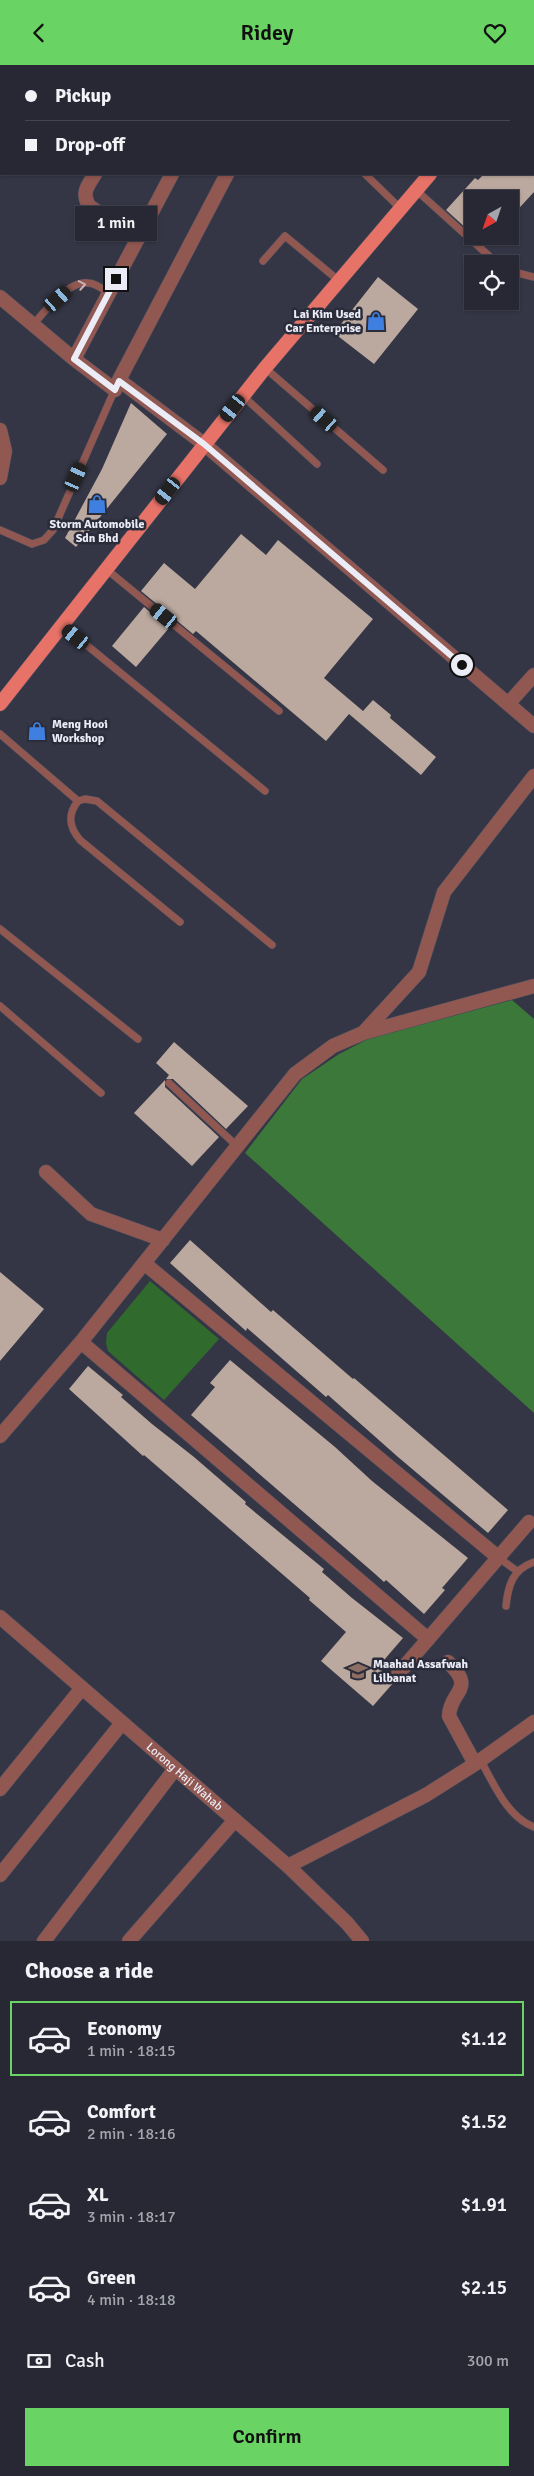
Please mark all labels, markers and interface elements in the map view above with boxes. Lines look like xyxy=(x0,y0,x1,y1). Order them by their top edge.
icon: back xyxy=(25,19,53,47)
text: Ridey xyxy=(241,19,293,46)
icon: heart xyxy=(481,19,509,47)
text: Pickup xyxy=(55,84,111,108)
text: Drop-off xyxy=(55,133,125,157)
north arrow xyxy=(464,190,519,245)
map controls xyxy=(464,190,519,310)
callout: 1 min xyxy=(75,207,157,241)
text: 1 min xyxy=(97,213,135,233)
button: locate xyxy=(464,255,519,310)
route end xyxy=(105,268,127,290)
one-way arrow xyxy=(78,280,86,290)
car xyxy=(41,283,74,315)
place label: Lai Kim Used Car Enterprise xyxy=(285,307,362,336)
shop icon: Lai Kim Used Car Enterprise xyxy=(365,310,387,332)
car xyxy=(217,392,248,424)
car xyxy=(307,403,340,435)
car xyxy=(63,460,88,494)
car xyxy=(152,475,183,507)
shop icon: Storm Automobile Sdn Bhd xyxy=(86,493,108,515)
place label: Storm Automobile Sdn Bhd xyxy=(50,517,144,546)
car xyxy=(147,601,180,631)
car xyxy=(59,622,92,652)
route start xyxy=(451,654,473,676)
place label: Meng Hooi Workshop xyxy=(52,717,108,746)
shop icon: Meng Hooi Workshop xyxy=(26,720,48,742)
place label: Maahad Assafwah Lilbanat xyxy=(373,1657,468,1686)
school or university icon: Maahad Assafwah Lilbanat xyxy=(347,1660,369,1682)
street label: Lorong Haji Wahab xyxy=(143,1740,226,1814)
text: Choose a ride xyxy=(25,1957,153,1984)
icon: car xyxy=(27,2016,72,2061)
text: Economy xyxy=(87,2017,161,2041)
text: $1.12 xyxy=(461,2027,507,2051)
text: 1 min · 18:15 xyxy=(87,2041,176,2061)
icon: car xyxy=(27,2099,72,2144)
text: Comfort xyxy=(87,2100,156,2124)
text: $1.52 xyxy=(461,2110,507,2134)
text: 2 min · 18:16 xyxy=(87,2124,176,2144)
icon: car xyxy=(27,2182,72,2227)
text: XL xyxy=(87,2183,109,2207)
text: $1.91 xyxy=(461,2193,507,2217)
text: 3 min · 18:17 xyxy=(87,2207,176,2227)
icon: car xyxy=(27,2265,72,2310)
text: Green xyxy=(87,2266,136,2290)
text: $2.15 xyxy=(461,2276,507,2300)
text: 4 min · 18:18 xyxy=(87,2290,176,2310)
icon: cash xyxy=(25,2347,53,2375)
text: Cash xyxy=(65,2349,105,2373)
text: 300 m xyxy=(467,2351,509,2371)
button: Confirm xyxy=(25,2408,509,2466)

